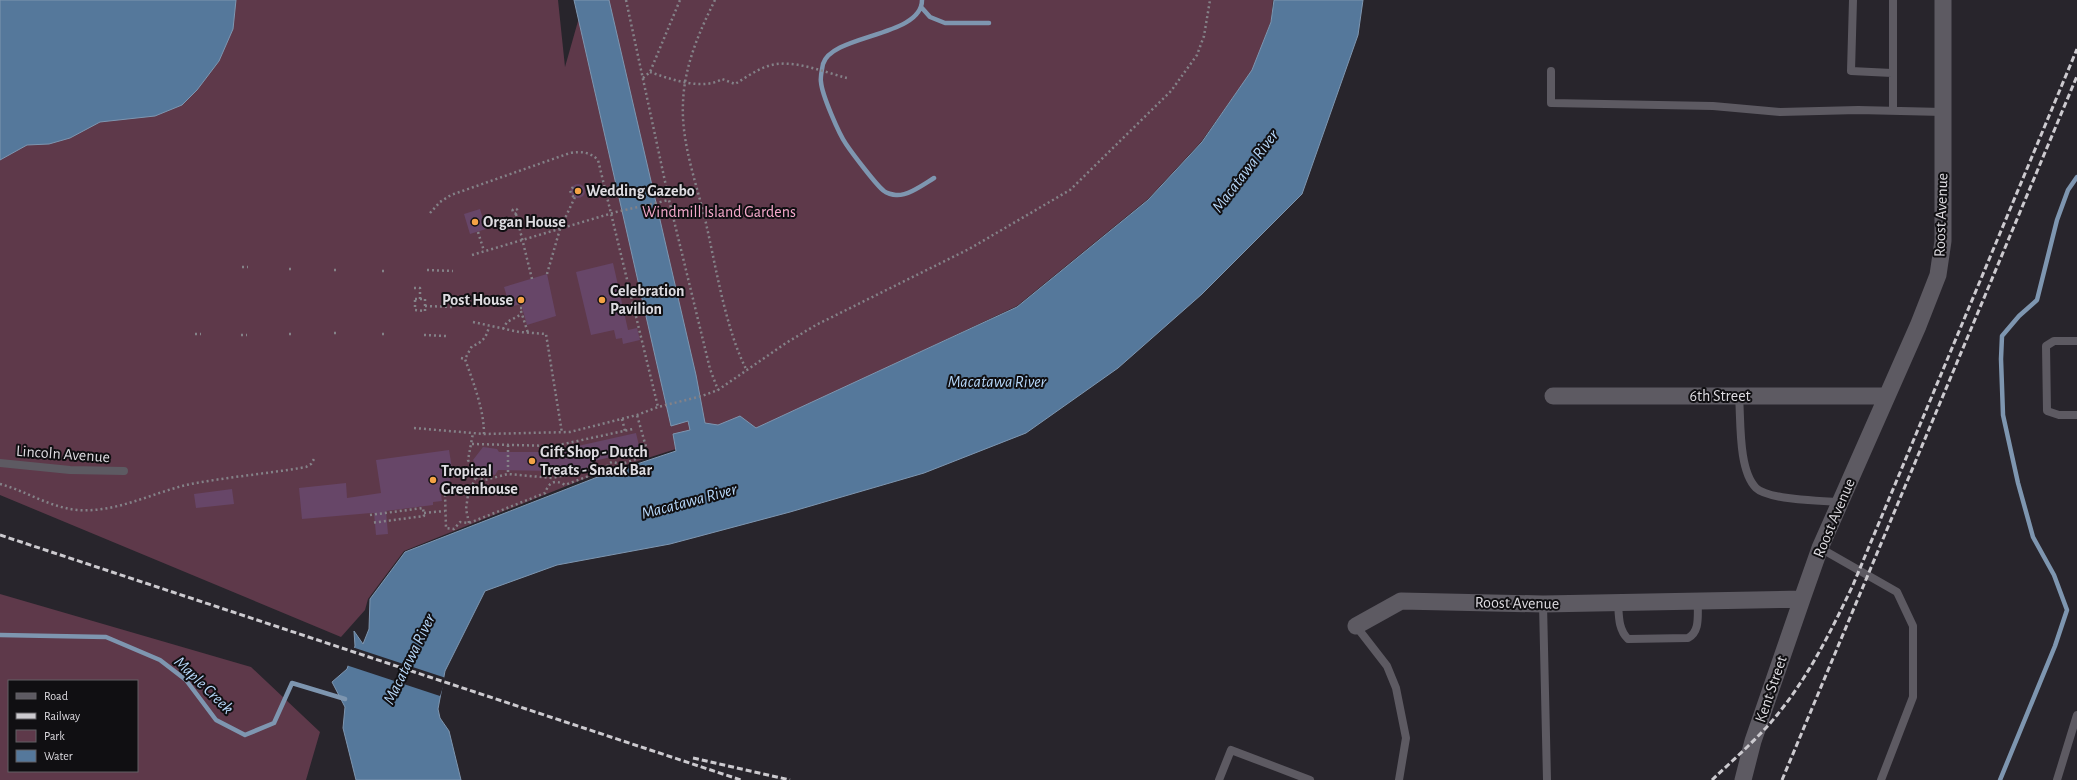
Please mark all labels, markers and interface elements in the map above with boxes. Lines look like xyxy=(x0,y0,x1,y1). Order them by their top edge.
water label: Macatawa River xyxy=(1209,126,1282,215)
street label: Roost Avenue xyxy=(1932,173,1950,257)
place label: Wedding Gazebo xyxy=(586,183,695,199)
marker: Wedding Gazebo xyxy=(573,186,583,196)
park label: Windmill Island Gardens xyxy=(642,204,796,220)
place label: Organ House xyxy=(483,214,566,230)
marker: Organ House xyxy=(470,217,480,227)
place label: Celebration Pavilion xyxy=(610,283,684,317)
place label: Post House xyxy=(442,292,513,308)
marker: Post House xyxy=(516,295,526,305)
marker: Celebration Pavilion xyxy=(597,295,607,305)
water label: Macatawa River xyxy=(948,373,1047,390)
street label: 6th Street xyxy=(1689,388,1751,404)
street label: Lincoln Avenue xyxy=(15,443,111,465)
place label: Gift Shop - Dutch Treats - Snack Bar xyxy=(540,444,652,478)
marker: Gift Shop - Dutch Treats - Snack Bar xyxy=(527,456,537,466)
place label: Tropical Greenhouse xyxy=(441,463,518,497)
marker: Tropical Greenhouse xyxy=(428,475,438,485)
street label: Roost Avenue xyxy=(1810,476,1858,560)
water label: Macatawa River xyxy=(639,480,739,522)
street label: Roost Avenue xyxy=(1475,594,1559,612)
water label: Macatawa River xyxy=(380,611,438,707)
water label: Maple Creek xyxy=(170,653,237,718)
street label: Kent Street xyxy=(1752,654,1790,724)
legend xyxy=(8,680,138,772)
text: Road xyxy=(44,690,68,702)
text: Railway xyxy=(44,710,80,723)
text: Park xyxy=(44,730,65,742)
text: Water xyxy=(44,750,73,762)

